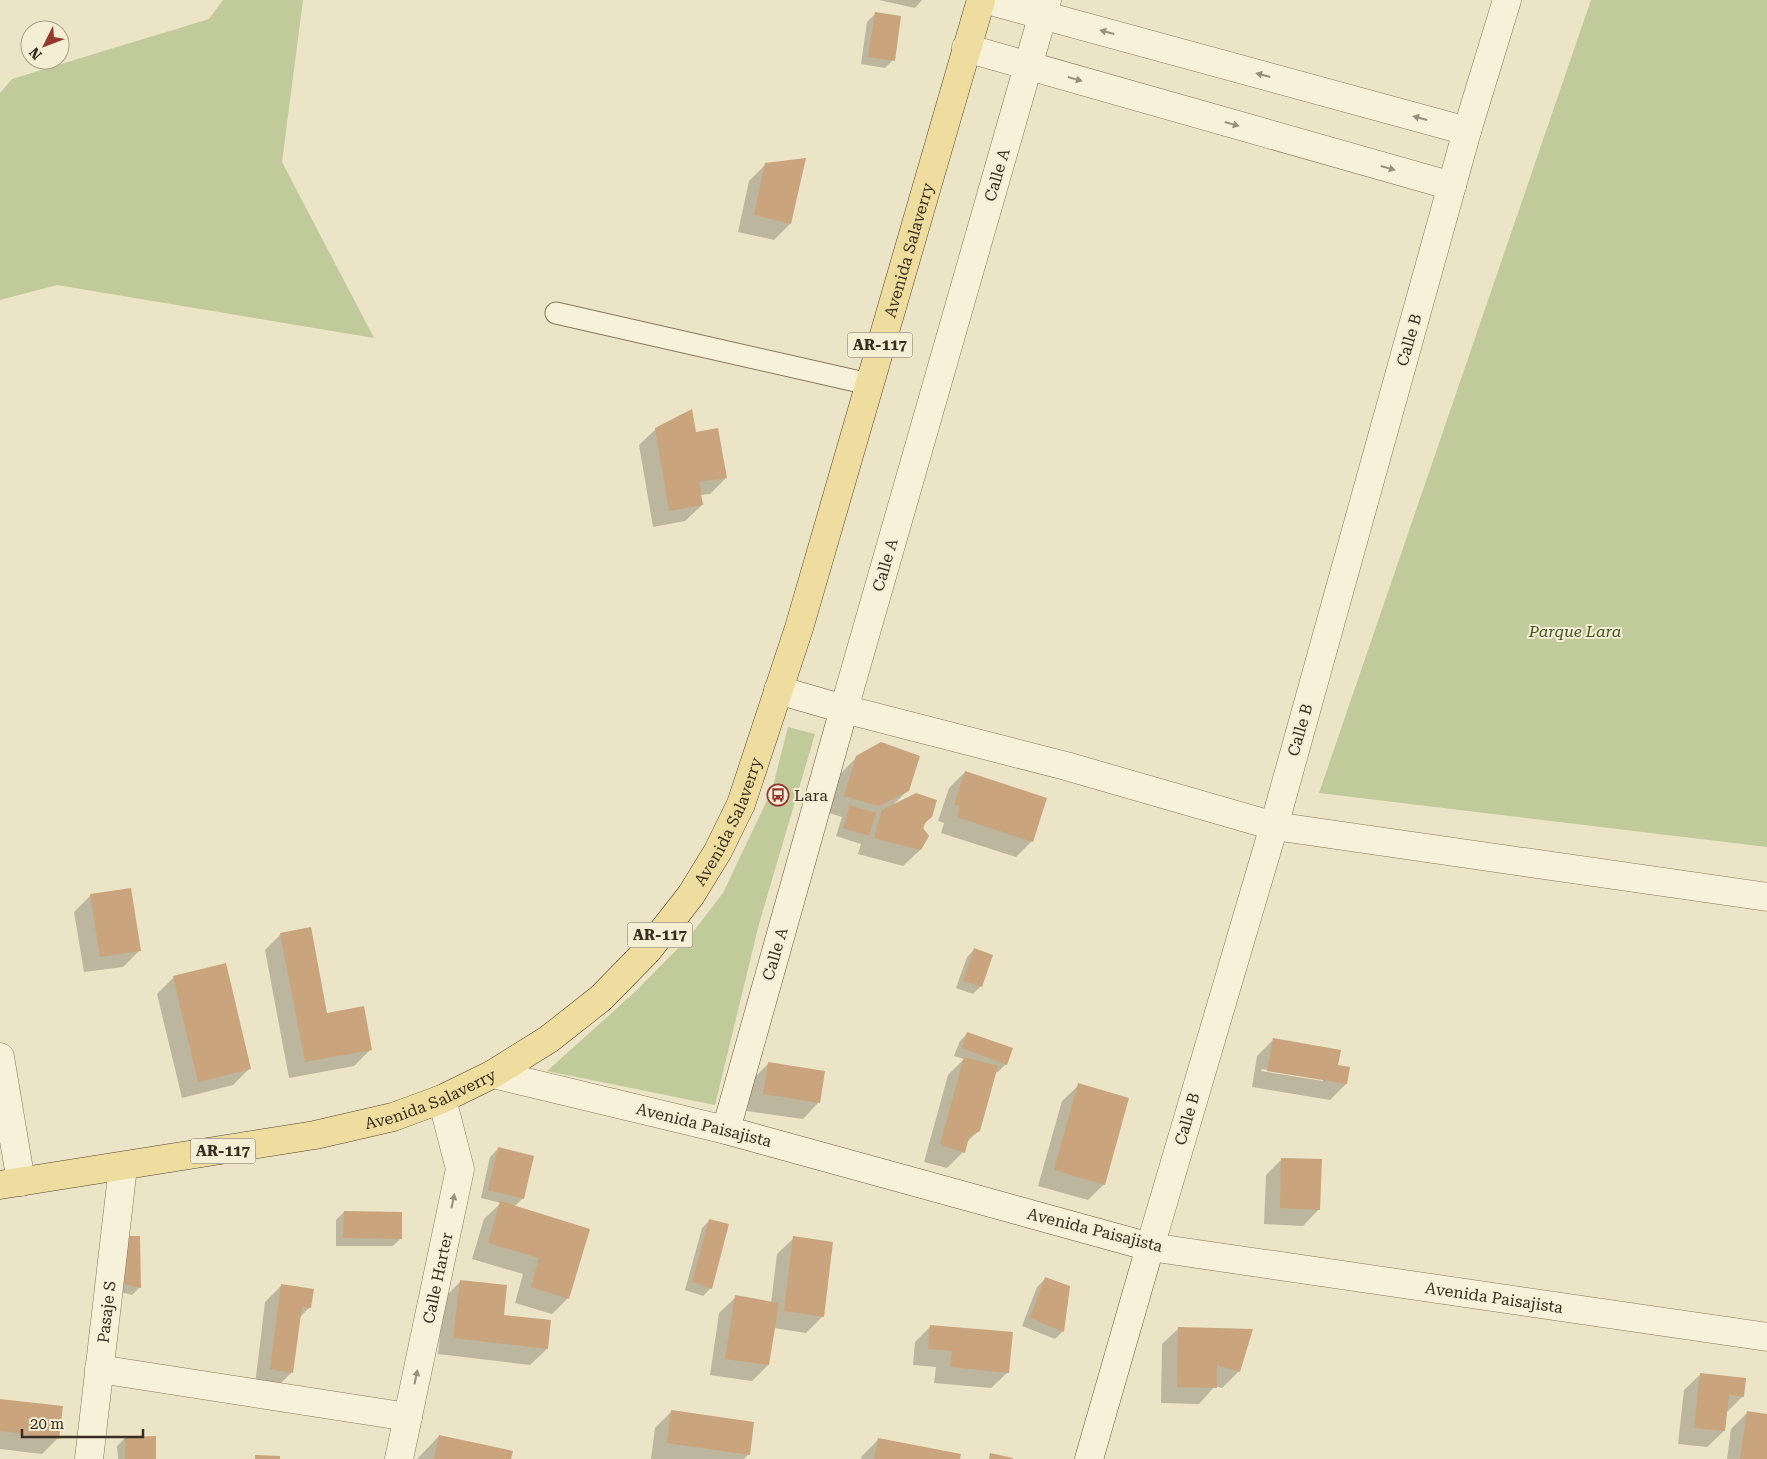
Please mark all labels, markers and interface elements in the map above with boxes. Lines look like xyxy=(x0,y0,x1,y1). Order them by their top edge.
north arrow xyxy=(20,20,70,70)
one-way arrow xyxy=(1099,28,1114,36)
text: N xyxy=(26,44,45,63)
one-way arrow xyxy=(1256,71,1271,79)
one-way arrow xyxy=(1068,76,1083,84)
one-way arrow xyxy=(1413,114,1428,122)
one-way arrow xyxy=(1224,120,1239,128)
street label: Calle A xyxy=(980,146,1014,204)
one-way arrow xyxy=(1380,164,1395,172)
street label: Avenida Salaverry xyxy=(880,180,937,320)
street label: Calle B xyxy=(1392,312,1426,368)
road number: AR-117 xyxy=(848,332,912,358)
street label: Calle A xyxy=(868,536,902,594)
park label: Parque Lara xyxy=(1528,622,1622,641)
street label: Calle B xyxy=(1283,702,1317,758)
street label: Avenida Salaverry xyxy=(690,754,765,889)
bus stop icon: Lara xyxy=(766,783,790,807)
place label: Lara xyxy=(794,786,828,805)
road number: AR-117 xyxy=(628,922,692,948)
street label: Calle A xyxy=(758,925,792,983)
street label: Avenida Salaverry xyxy=(363,1064,499,1133)
street label: Calle B xyxy=(1170,1091,1204,1147)
street label: Avenida Paisajista xyxy=(634,1099,774,1151)
road number: AR-117 xyxy=(190,1138,256,1164)
one-way arrow xyxy=(449,1193,457,1208)
street label: Avenida Paisajista xyxy=(1025,1204,1165,1256)
street label: Calle Harter xyxy=(418,1230,456,1325)
street label: Avenida Paisajista xyxy=(1424,1278,1565,1317)
street label: Pasaje S xyxy=(93,1280,119,1344)
one-way arrow xyxy=(412,1369,420,1385)
scale bar xyxy=(22,1406,144,1438)
text: 20 m xyxy=(30,1415,65,1433)

